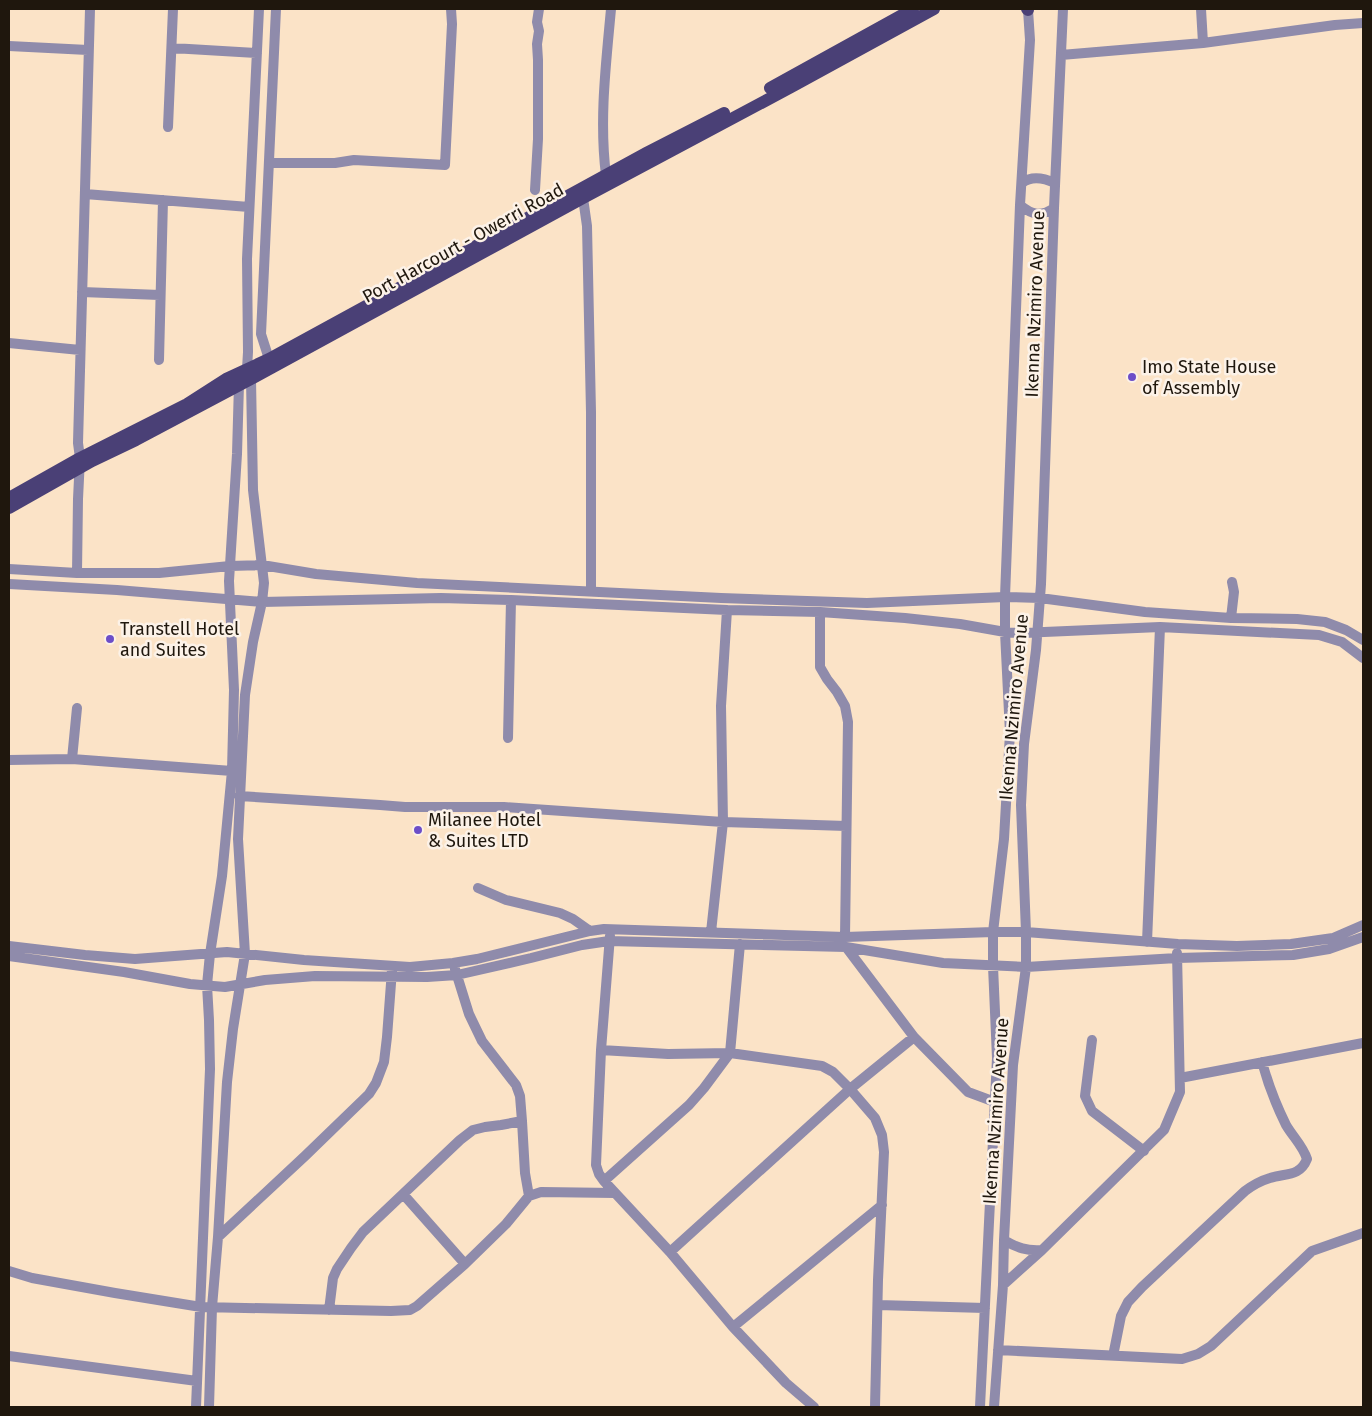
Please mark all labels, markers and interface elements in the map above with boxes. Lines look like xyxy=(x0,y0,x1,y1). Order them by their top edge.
street label: Port Harcourt - Owerri Road xyxy=(358,178,568,308)
street label: Ikenna Nzimiro Avenue xyxy=(1021,210,1049,398)
place label: Imo State House of Assembly xyxy=(1142,356,1276,399)
marker: Imo State House of Assembly xyxy=(1126,371,1138,383)
street label: Ikenna Nzimiro Avenue xyxy=(995,613,1033,801)
place label: Transtell Hotel and Suites xyxy=(120,618,239,661)
marker: Transtell Hotel and Suites xyxy=(104,633,116,645)
place label: Milanee Hotel & Suites LTD xyxy=(428,809,541,852)
marker: Milanee Hotel & Suites LTD xyxy=(412,824,424,836)
street label: Ikenna Nzimiro Avenue xyxy=(979,1017,1013,1205)

